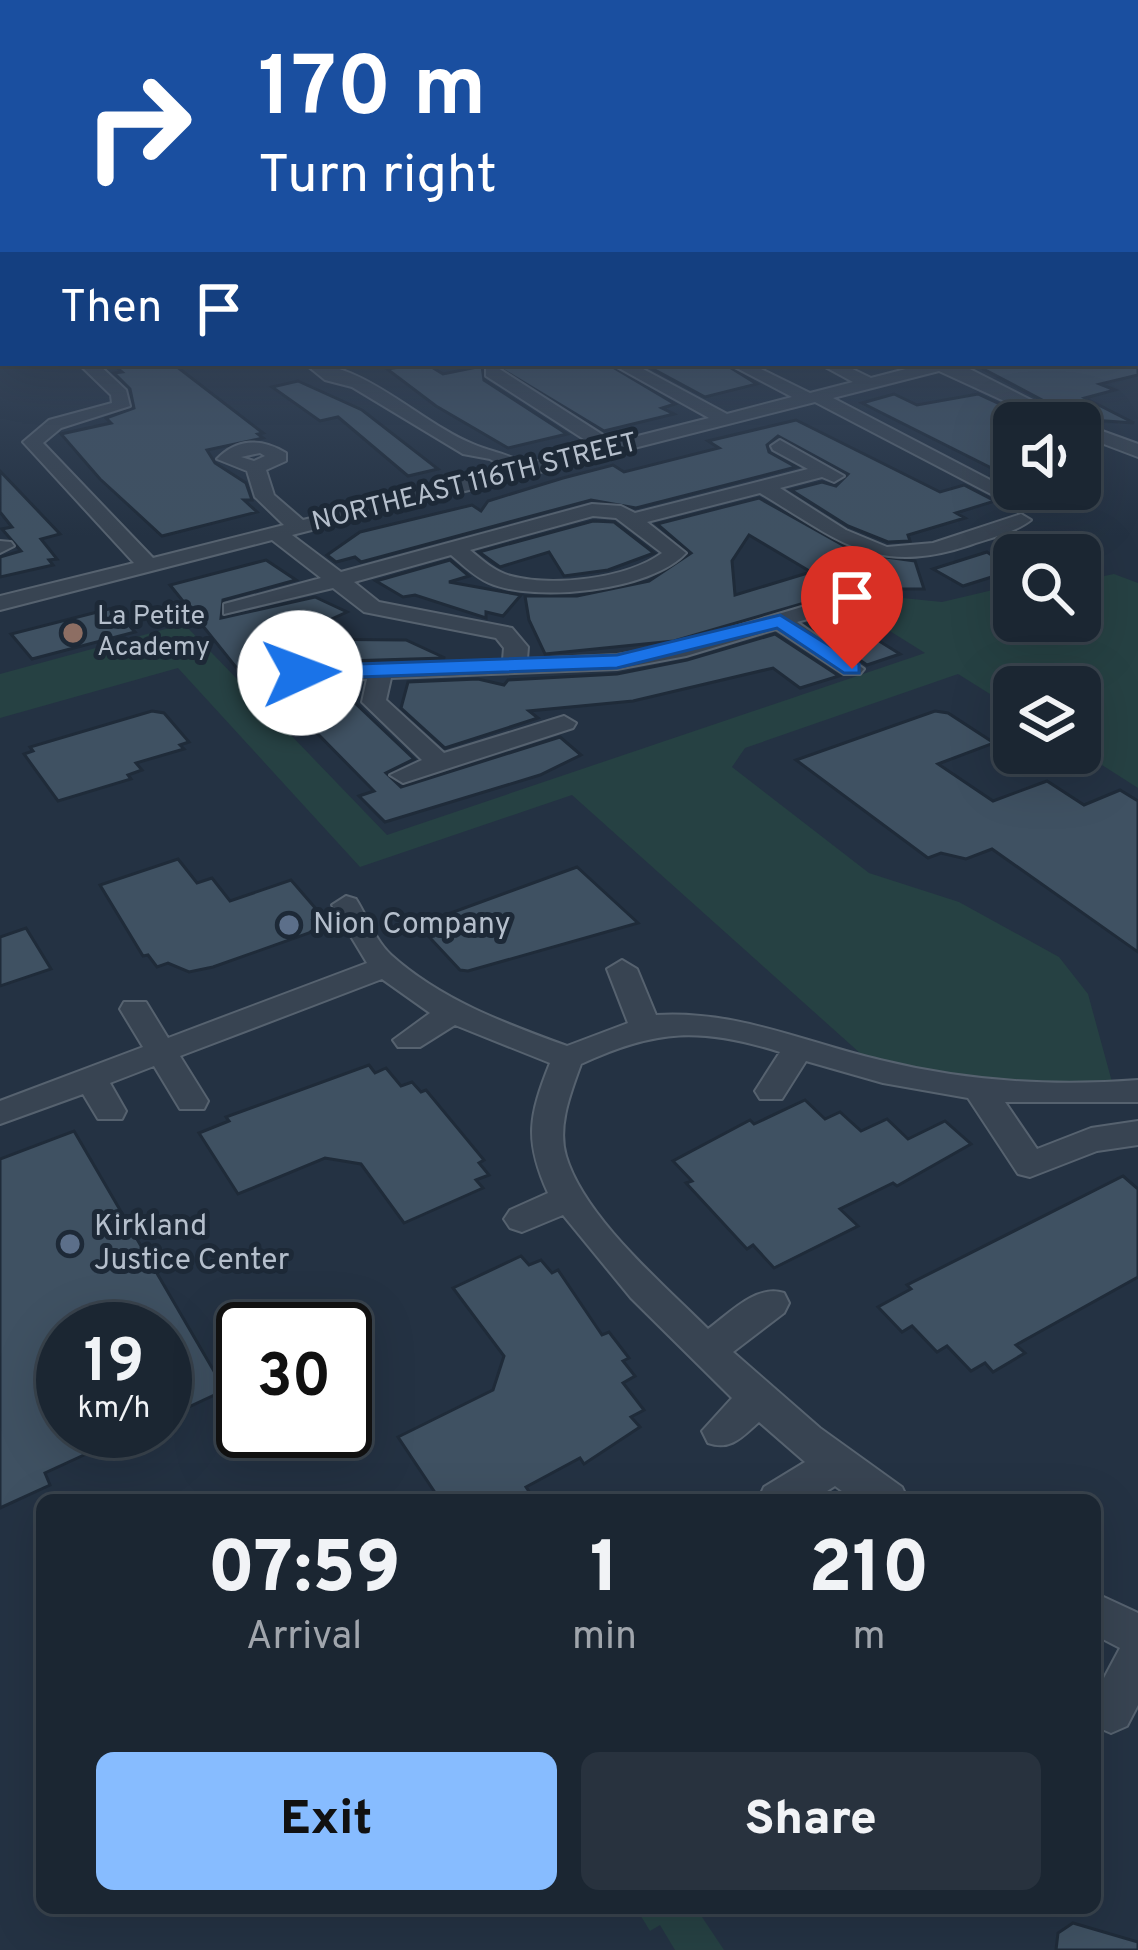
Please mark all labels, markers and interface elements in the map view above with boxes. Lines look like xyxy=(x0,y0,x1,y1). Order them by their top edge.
text: 170 m xyxy=(258,39,486,145)
icon: right xyxy=(60,48,216,204)
text: Turn right xyxy=(258,143,497,212)
icon: arrive xyxy=(186,276,252,342)
text: Then xyxy=(60,281,162,338)
map controls xyxy=(993,402,1101,774)
button: sound xyxy=(993,402,1101,510)
street label: NORTHEAST 116TH STREET xyxy=(309,426,641,540)
button: search xyxy=(993,534,1101,642)
pin xyxy=(801,546,903,669)
icon: arrive xyxy=(819,564,885,630)
place label: La Petite Academy xyxy=(97,600,210,665)
position arrow xyxy=(237,610,363,736)
marker: La Petite Academy xyxy=(60,620,86,646)
button: layers xyxy=(993,666,1101,774)
place label: Nion Company xyxy=(313,907,511,944)
marker: Nion Company xyxy=(276,912,302,938)
place label: Kirkland Justice Center xyxy=(94,1209,290,1280)
marker: Kirkland Justice Center xyxy=(57,1231,83,1257)
speed limit sign: 30 xyxy=(216,1302,372,1458)
text: 19 xyxy=(84,1327,144,1403)
text: km/h xyxy=(78,1391,150,1428)
text: 07:59 xyxy=(207,1526,401,1618)
text: 1 xyxy=(590,1526,619,1618)
text: 210 xyxy=(808,1526,930,1618)
text: Arrival xyxy=(246,1614,362,1663)
text: min xyxy=(572,1614,637,1663)
text: m xyxy=(852,1614,885,1663)
button: Exit xyxy=(96,1752,557,1890)
button: Share xyxy=(581,1752,1041,1890)

